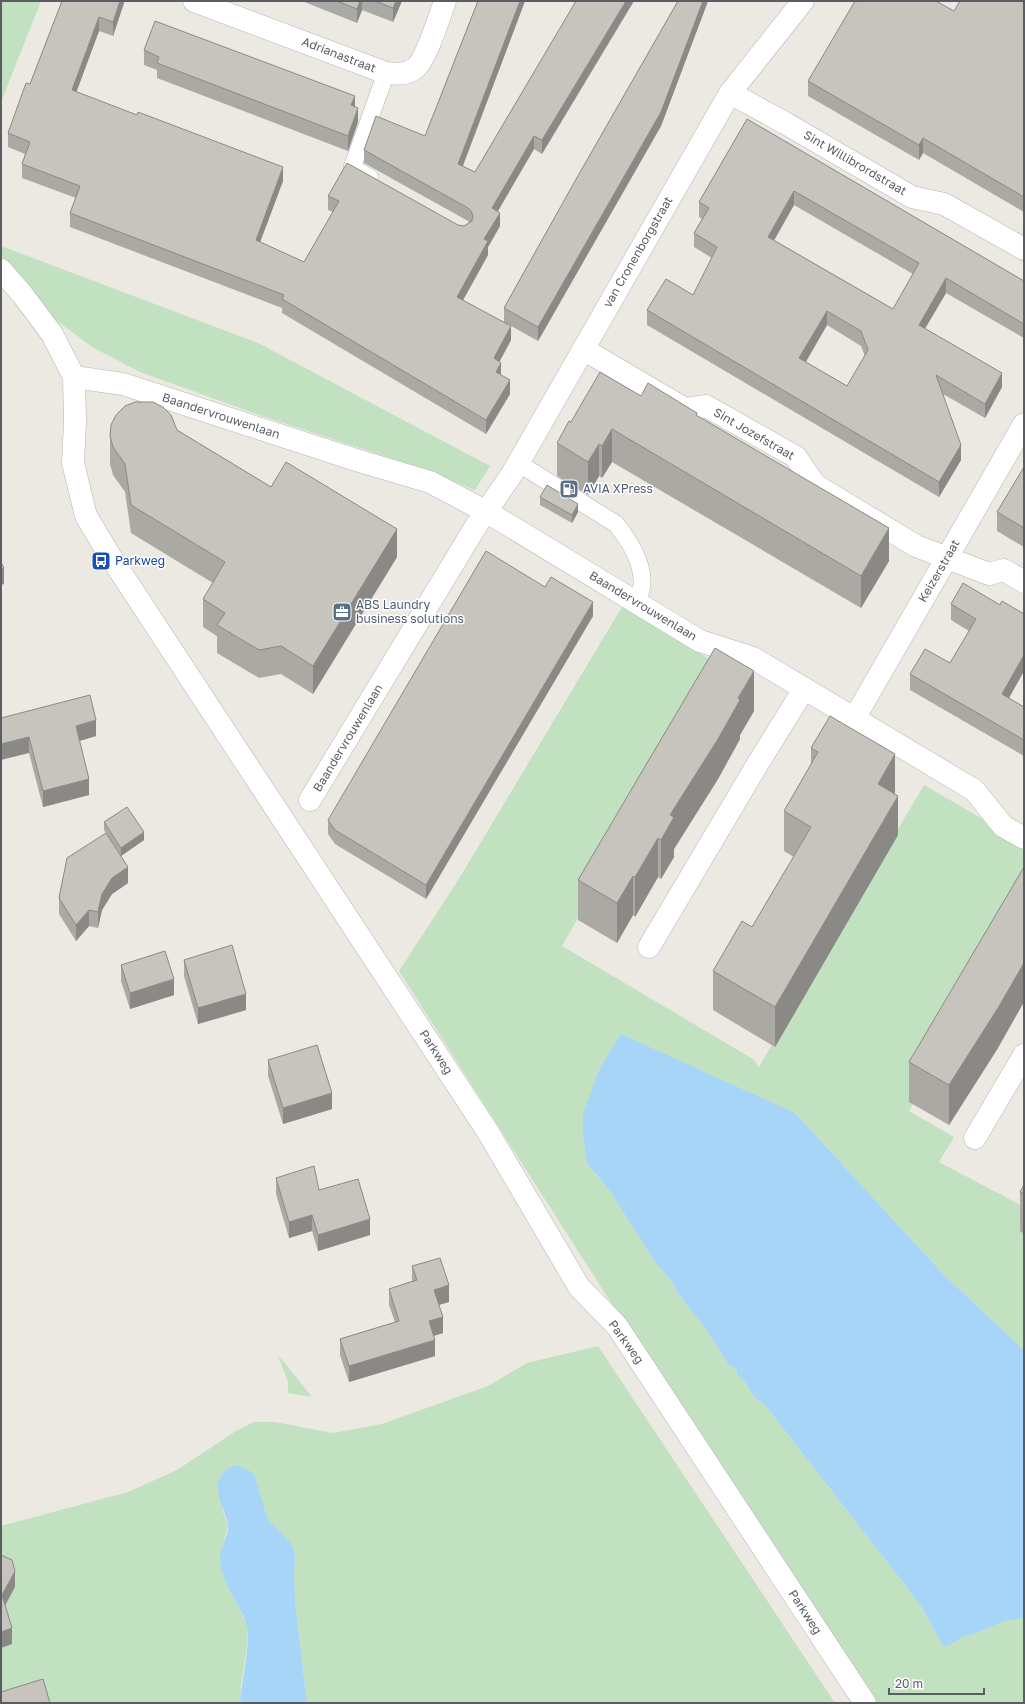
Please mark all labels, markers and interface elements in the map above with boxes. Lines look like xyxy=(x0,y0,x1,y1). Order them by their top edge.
street label: Adrianastraat xyxy=(300,34,379,76)
street label: Sint Willibrordstraat xyxy=(801,127,910,198)
street label: van Cronenborgstraat xyxy=(600,193,676,310)
street label: Baandervrouwenlaan xyxy=(160,389,282,442)
street label: Sint Jozefstraat xyxy=(711,404,798,463)
fuel station icon: AVIA XPress xyxy=(558,478,580,500)
place label: AVIA XPress xyxy=(583,481,653,496)
street label: Keizerstraat xyxy=(915,537,963,605)
bus stop icon: Parkweg xyxy=(90,550,112,572)
place label: Parkweg xyxy=(115,553,165,568)
street label: Baandervrouwenlaan xyxy=(587,568,700,644)
place label: ABS Laundry business solutions xyxy=(356,597,464,626)
office icon: ABS Laundry business solutions xyxy=(331,601,353,623)
street label: Baandervrouwenlaan xyxy=(310,681,386,794)
street label: Parkweg xyxy=(417,1027,456,1077)
street label: Parkweg xyxy=(606,1317,647,1366)
street label: Parkweg xyxy=(786,1587,825,1637)
scale bar xyxy=(889,1670,984,1696)
text: 20 m xyxy=(895,1676,923,1691)

